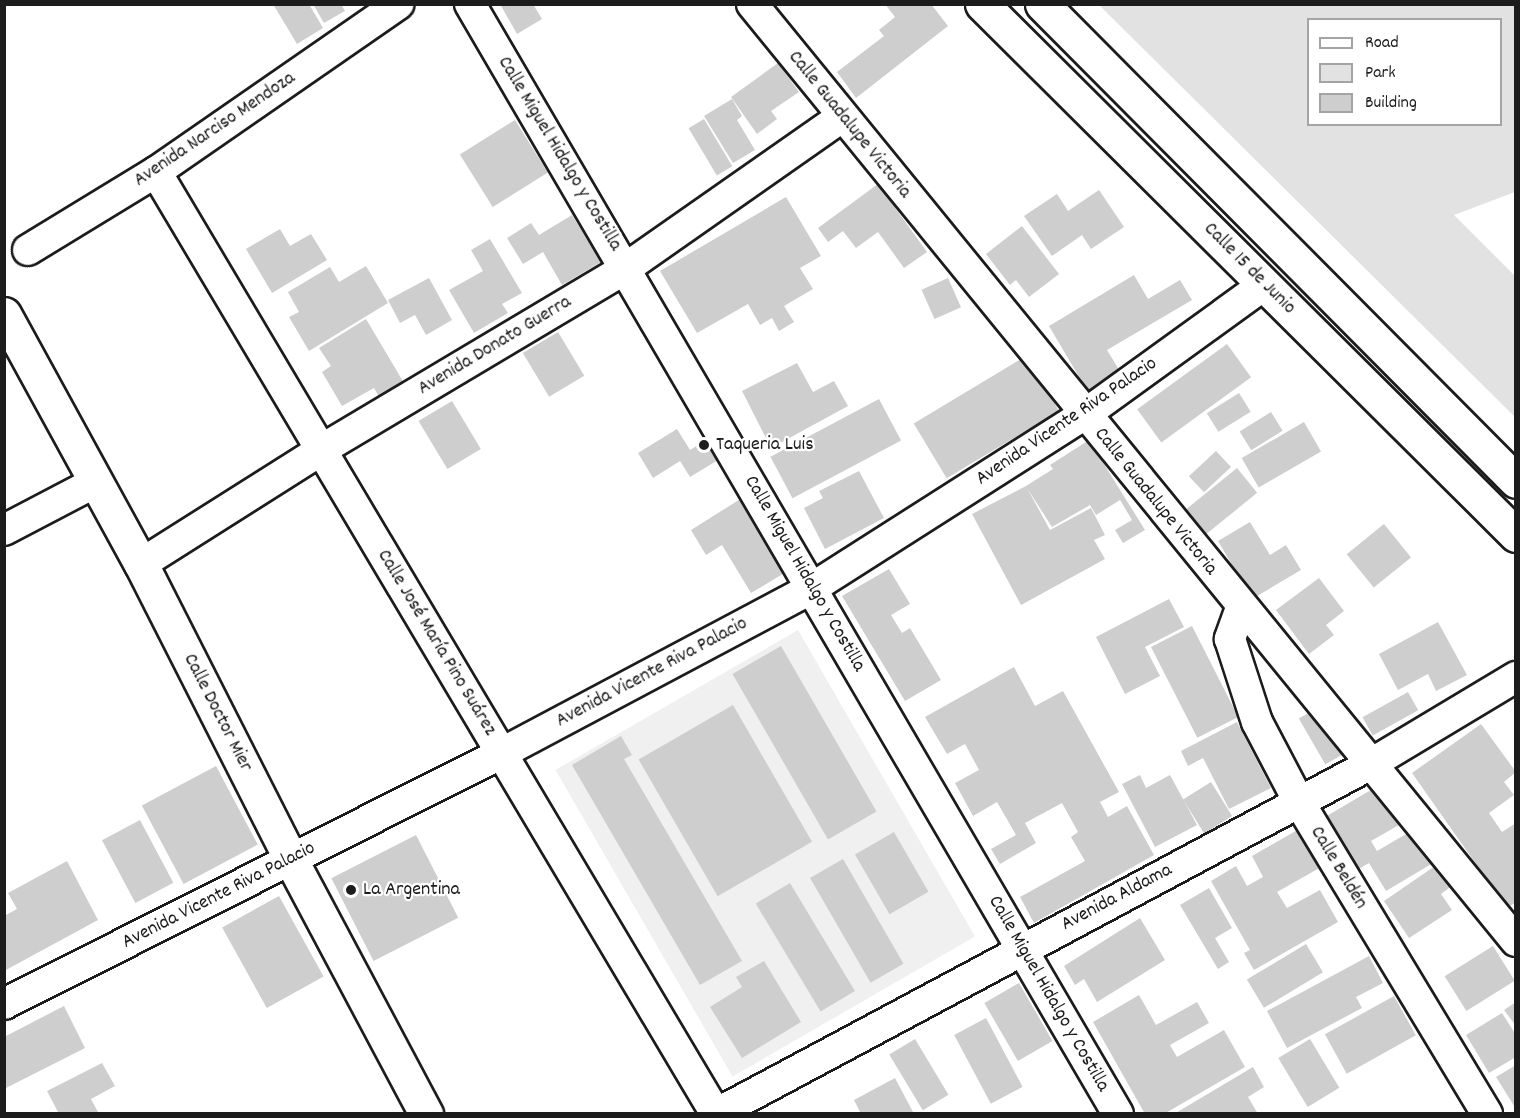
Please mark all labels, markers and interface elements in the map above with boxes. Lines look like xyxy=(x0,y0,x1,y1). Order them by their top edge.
legend xyxy=(1307,18,1502,126)
text: Road xyxy=(1365,31,1399,56)
street label: Calle Guadalupe Victoria xyxy=(782,46,916,204)
street label: Calle Miguel Hidalgo y Costilla xyxy=(491,52,627,256)
text: Park xyxy=(1365,61,1396,86)
street label: Avenida Narciso Mendoza xyxy=(130,67,300,193)
text: Building xyxy=(1365,91,1417,116)
street label: Calle 15 de Junio xyxy=(1198,218,1300,320)
street label: Avenida Donato Guerra xyxy=(414,291,576,401)
street label: Avenida Vicente Riva Palacio xyxy=(972,352,1162,492)
street label: Calle Guadalupe Victoria xyxy=(1088,423,1222,581)
place label: Taqueria Luis xyxy=(716,433,814,457)
marker: Taqueria Luis xyxy=(697,438,711,452)
street label: Calle Miguel Hidalgo y Costilla xyxy=(738,472,870,676)
street label: Calle José María Pino Suárez xyxy=(371,546,501,740)
street label: Avenida Vicente Riva Palacio xyxy=(552,612,752,734)
street label: Calle Doctor Mier xyxy=(177,650,257,776)
street label: Calle Beldén xyxy=(1304,822,1372,914)
street label: Avenida Vicente Riva Palacio xyxy=(119,837,319,955)
street label: Avenida Aldama xyxy=(1058,859,1176,937)
place label: La Argentina xyxy=(363,878,460,902)
marker: La Argentina xyxy=(344,883,358,897)
street label: Calle Miguel Hidalgo y Costilla xyxy=(982,892,1114,1096)

